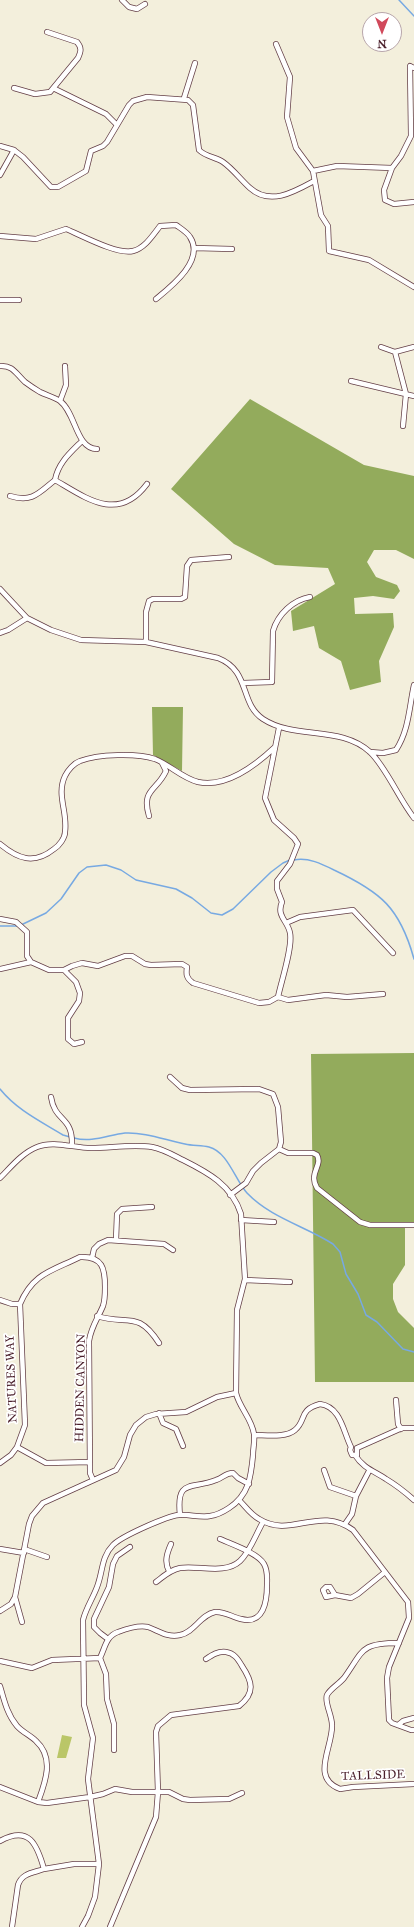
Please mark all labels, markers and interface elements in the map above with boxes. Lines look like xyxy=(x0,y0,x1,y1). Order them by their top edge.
north arrow xyxy=(362,12,402,52)
text: N xyxy=(377,37,387,50)
street label: HIDDEN CANYON xyxy=(73,1334,89,1442)
street label: NATURES WAY xyxy=(3,1335,21,1423)
street label: TALLSIDE xyxy=(341,1768,405,1784)

